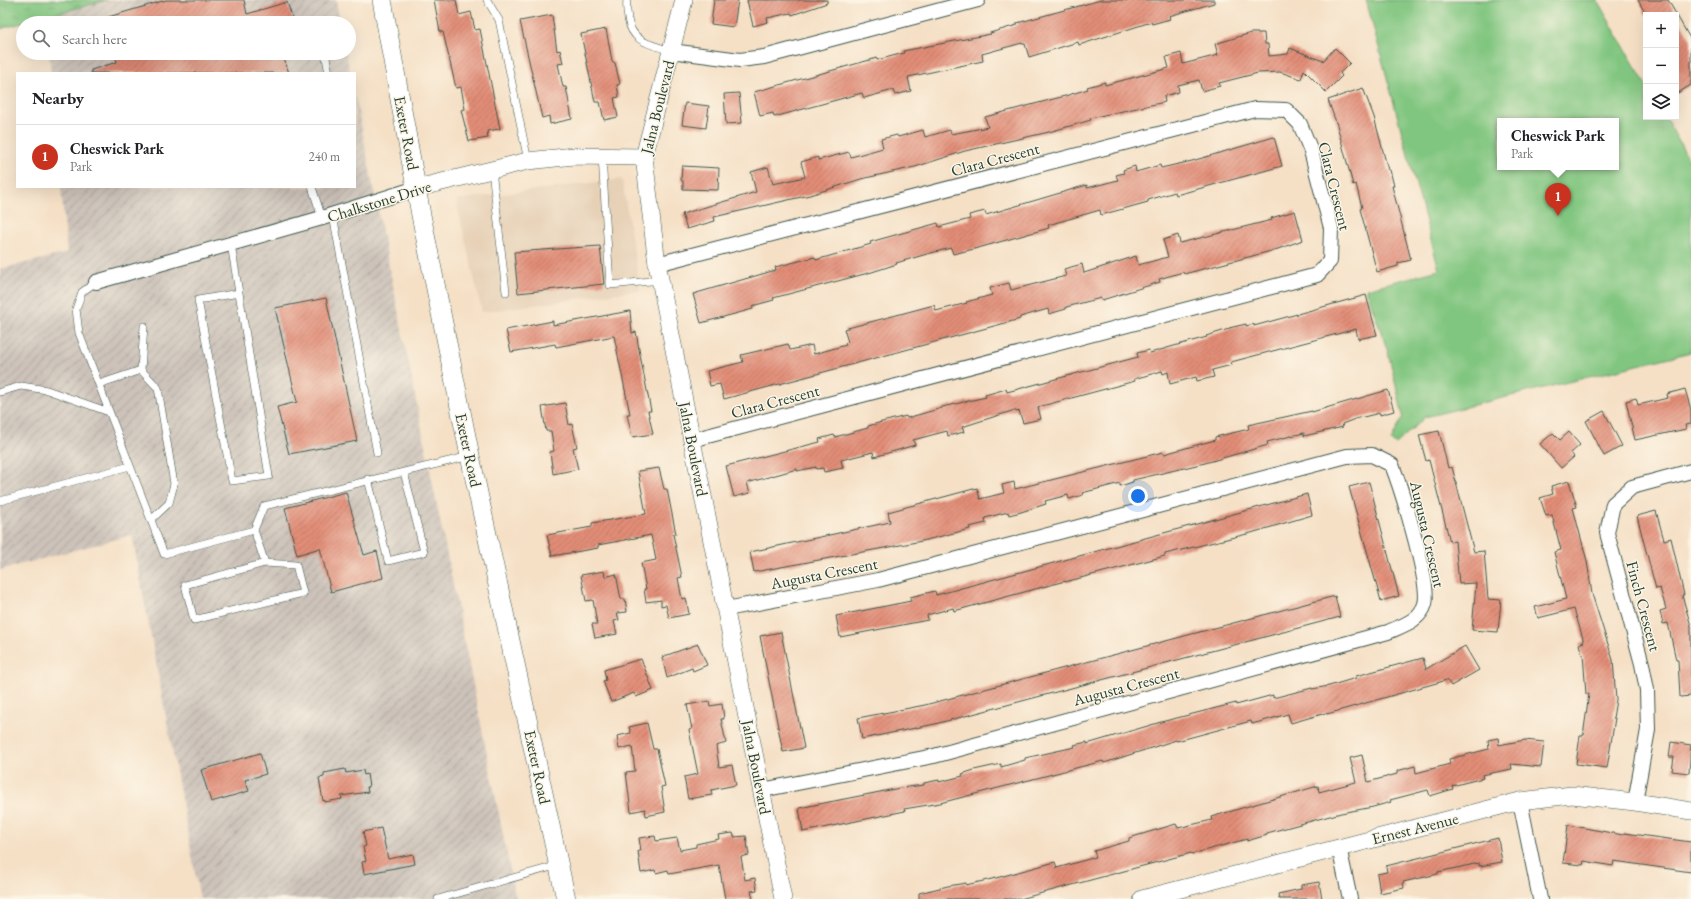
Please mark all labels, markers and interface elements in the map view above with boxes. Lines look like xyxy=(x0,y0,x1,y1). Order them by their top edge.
map controls xyxy=(1643,12,1679,120)
button: + xyxy=(1643,12,1679,48)
search box xyxy=(16,16,356,60)
icon: search xyxy=(30,27,52,49)
text: Search here xyxy=(62,29,127,48)
button: − xyxy=(1643,48,1679,84)
street label: Jalna Boulevard xyxy=(635,57,680,158)
button: layers xyxy=(1643,84,1679,120)
text: Nearby xyxy=(32,87,84,109)
street label: Exeter Road xyxy=(389,94,424,173)
popup xyxy=(1497,118,1619,170)
text: Cheswick Park xyxy=(1511,126,1605,145)
street label: Clara Crescent xyxy=(949,138,1042,181)
text: Cheswick Park xyxy=(70,139,164,158)
street label: Clara Crescent xyxy=(1313,140,1356,233)
text: Park xyxy=(1511,145,1533,162)
text: 1 xyxy=(42,148,48,165)
text: 240 m xyxy=(309,148,340,165)
text: Park xyxy=(70,158,92,175)
street label: Chalkstone Drive xyxy=(325,176,434,227)
pin: 1 xyxy=(1545,183,1571,216)
street label: Clara Crescent xyxy=(729,380,822,423)
street label: Jalna Boulevard xyxy=(674,398,713,499)
street label: Exeter Road xyxy=(450,411,487,490)
street label: Augusta Crescent xyxy=(1405,478,1450,589)
your location xyxy=(1128,486,1148,506)
street label: Augusta Crescent xyxy=(768,553,879,594)
street label: Finch Crescent xyxy=(1621,559,1666,654)
street label: Augusta Crescent xyxy=(1070,662,1181,711)
street label: Jalna Boulevard xyxy=(737,716,776,817)
street label: Exeter Road xyxy=(519,728,556,807)
street label: Ernest Avenue xyxy=(1370,808,1461,849)

